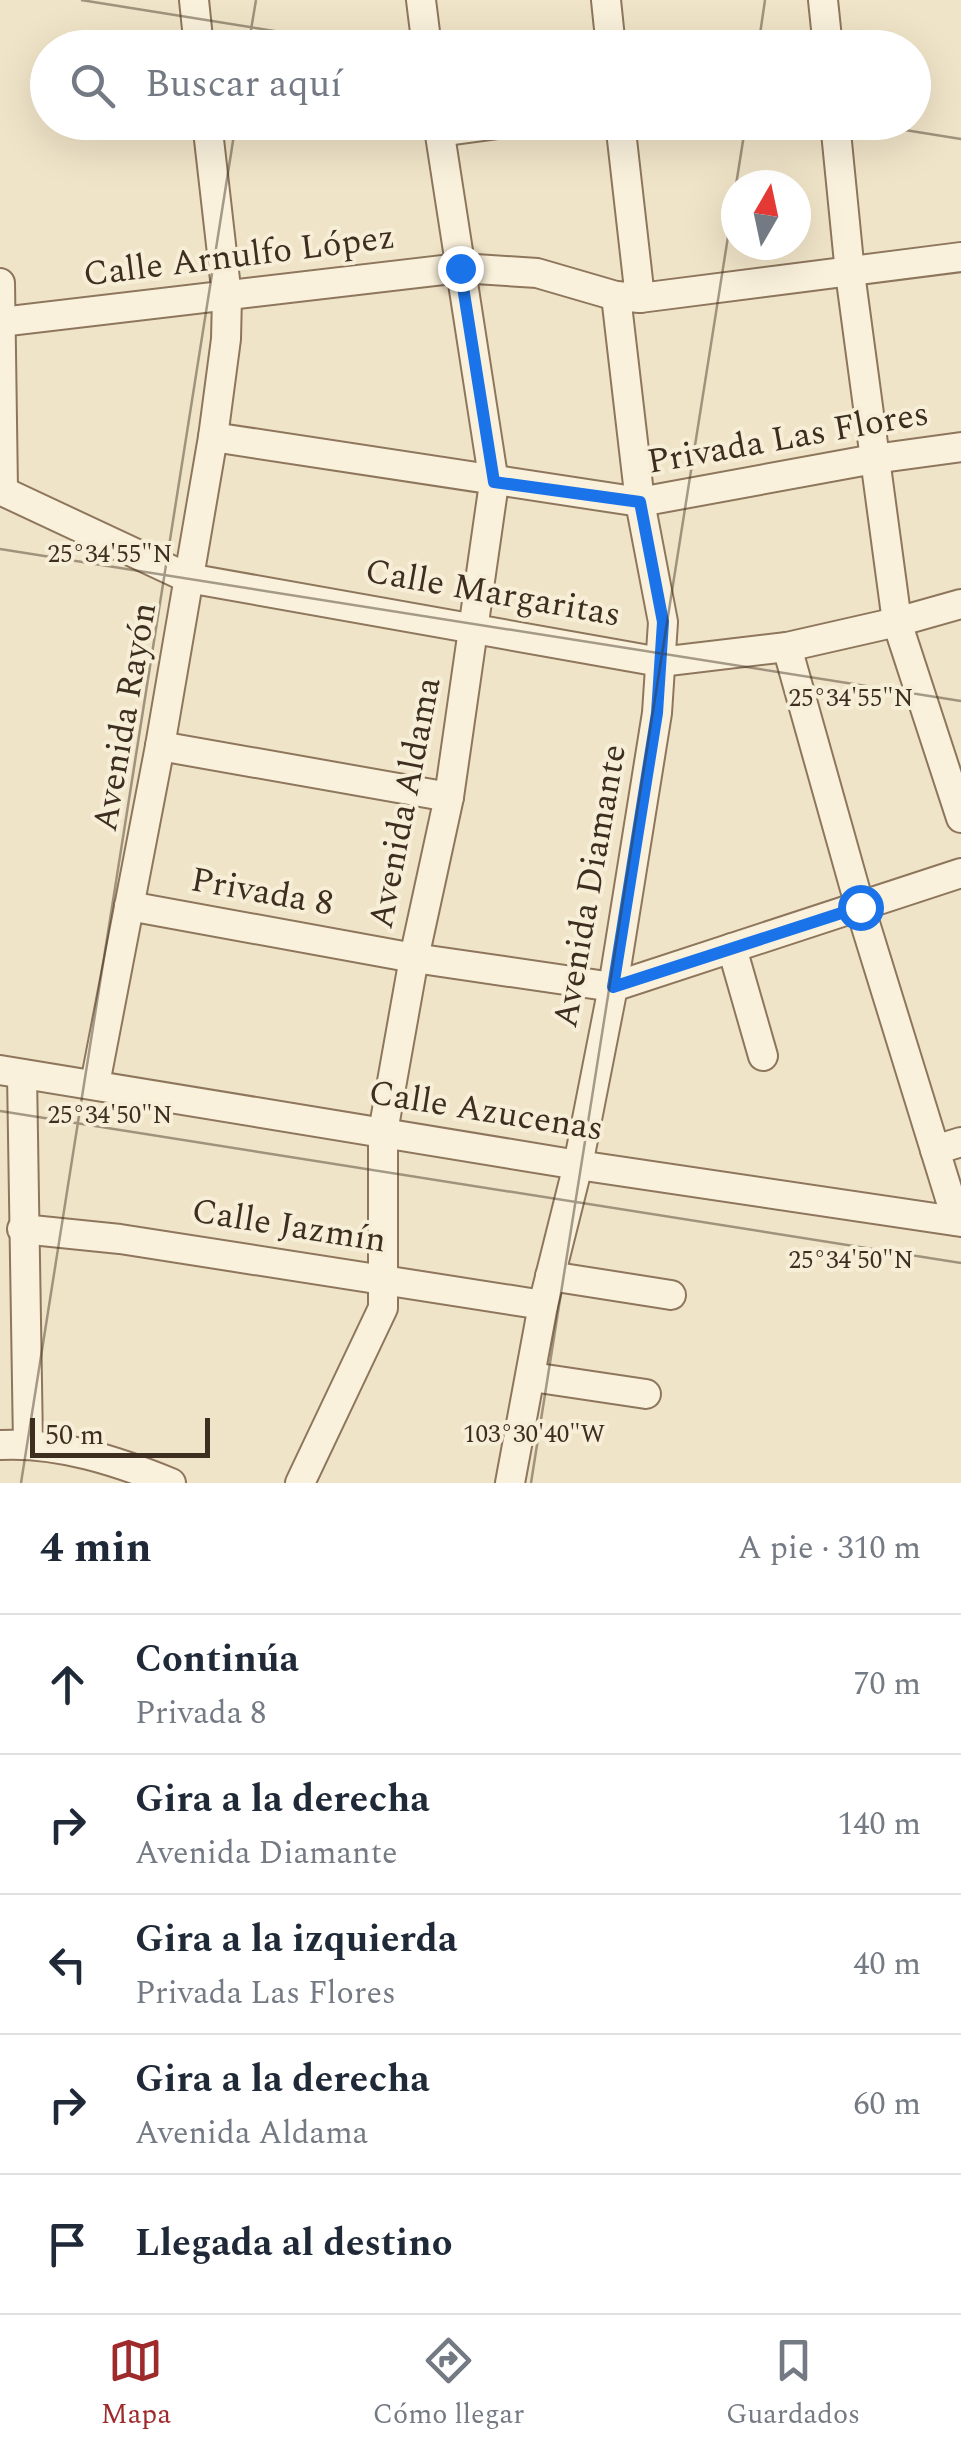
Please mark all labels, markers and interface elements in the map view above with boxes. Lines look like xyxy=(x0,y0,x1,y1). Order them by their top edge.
search box xyxy=(30,30,931,140)
text: Buscar aquí xyxy=(145,56,342,114)
icon: search xyxy=(65,58,120,113)
north arrow xyxy=(721,170,811,260)
street label: Calle Arnulfo López xyxy=(80,211,398,301)
route end xyxy=(438,246,484,292)
street label: Privada Las Flores xyxy=(643,387,933,489)
text: 25°34'55"N xyxy=(48,536,172,574)
street label: Calle Margaritas xyxy=(361,544,625,642)
street label: Avenida Rayón xyxy=(79,598,171,836)
street label: Avenida Aldama xyxy=(355,673,455,933)
text: 25°34'55"N xyxy=(789,680,913,718)
street label: Avenida Diamante xyxy=(539,740,641,1032)
street label: Privada 8 xyxy=(187,853,337,931)
route start xyxy=(838,885,884,931)
street label: Calle Azucenas xyxy=(365,1066,607,1156)
text: 25°34'50"N xyxy=(48,1097,172,1135)
street label: Calle Jazmín xyxy=(188,1184,390,1268)
text: 25°34'50"N xyxy=(789,1242,913,1280)
scale bar xyxy=(30,1413,210,1458)
text: 50 m xyxy=(45,1414,104,1457)
text: 103°30'40"W xyxy=(463,1416,605,1454)
text: 4 min xyxy=(40,1517,152,1580)
text: A pie · 310 m xyxy=(738,1524,921,1573)
text: Continúa xyxy=(135,1631,299,1689)
icon: ahead xyxy=(40,1657,95,1712)
text: 70 m xyxy=(853,1660,921,1709)
text: Privada 8 xyxy=(135,1689,266,1738)
text: Gira a la derecha xyxy=(135,1771,430,1829)
icon: right xyxy=(40,1797,95,1852)
text: 140 m xyxy=(837,1800,921,1849)
text: Avenida Diamante xyxy=(135,1829,398,1878)
text: Gira a la izquierda xyxy=(135,1911,457,1969)
icon: left xyxy=(40,1937,95,1992)
text: 40 m xyxy=(853,1940,921,1989)
text: Privada Las Flores xyxy=(135,1969,396,2018)
text: Gira a la derecha xyxy=(135,2051,430,2109)
icon: right xyxy=(40,2077,95,2132)
text: 60 m xyxy=(853,2080,921,2129)
text: Avenida Aldama xyxy=(135,2109,368,2158)
text: Llegada al destino xyxy=(135,2215,453,2273)
icon: arrive xyxy=(40,2217,95,2272)
tab: Mapa xyxy=(101,2333,171,2436)
tab: Cómo llegar xyxy=(373,2333,524,2436)
tab: Guardados xyxy=(726,2333,860,2436)

